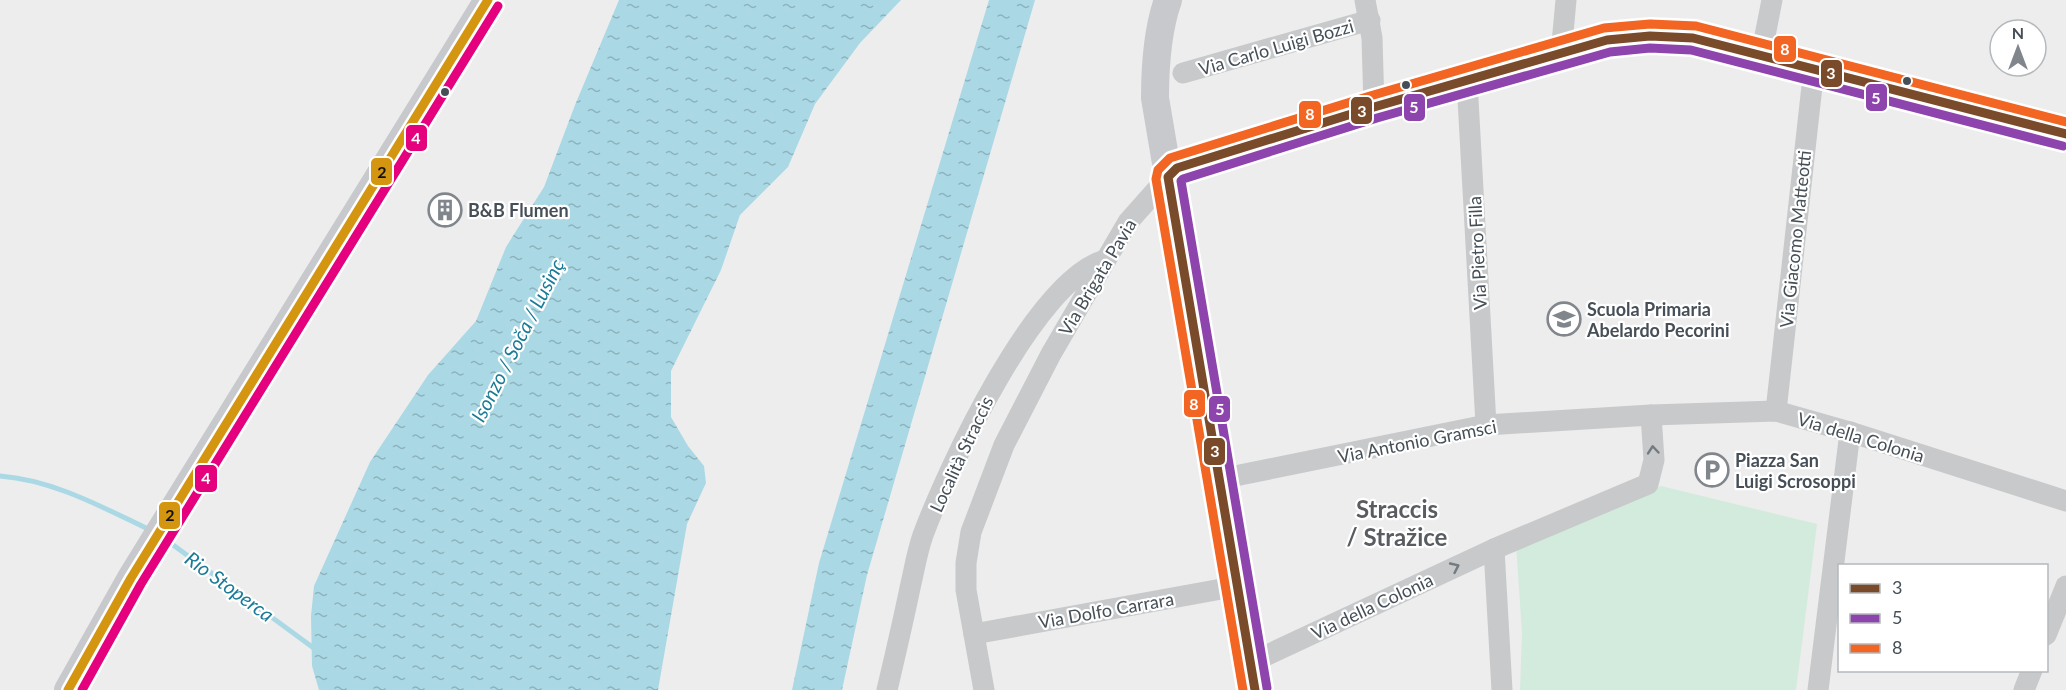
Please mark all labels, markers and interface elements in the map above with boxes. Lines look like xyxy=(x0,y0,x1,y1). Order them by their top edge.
street label: Via Carlo Luigi Bozzi xyxy=(1196,14,1356,80)
north arrow xyxy=(1988,18,2048,78)
text: N xyxy=(2012,23,2024,42)
line badge: 8 xyxy=(1773,35,1797,63)
text: 8 xyxy=(1780,39,1790,58)
line badge: 3 xyxy=(1820,59,1843,88)
text: 3 xyxy=(1826,63,1836,82)
unlabelled marker xyxy=(1901,75,1913,87)
unlabelled marker xyxy=(1400,79,1412,91)
line badge: 5 xyxy=(1865,83,1888,112)
unlabelled marker xyxy=(439,86,451,98)
text: 5 xyxy=(1871,88,1881,107)
line badge: 5 xyxy=(1403,93,1426,122)
line badge: 3 xyxy=(1350,96,1373,125)
text: 5 xyxy=(1409,97,1419,116)
line badge: 8 xyxy=(1298,100,1322,129)
text: 3 xyxy=(1357,101,1367,120)
text: 8 xyxy=(1305,104,1315,123)
line badge: 4 xyxy=(405,124,428,152)
text: 4 xyxy=(411,128,421,147)
street label: Via Giacomo Matteotti xyxy=(1775,149,1815,329)
line badge: 2 xyxy=(370,157,393,186)
text: 2 xyxy=(377,162,387,181)
building icon: B&B Flumen xyxy=(427,192,463,228)
street label: Via Pietro Filla xyxy=(1463,196,1491,310)
place label: B&B Flumen xyxy=(468,199,569,221)
street label: Via Brigata Pavia xyxy=(1053,215,1141,339)
water label: Isonzo / Soča / Lusinç xyxy=(466,255,568,425)
place label: Scuola Primaria Abelardo Pecorini xyxy=(1586,298,1730,341)
school or university icon: Scuola Primaria Abelardo Pecorini xyxy=(1546,301,1582,337)
line badge: 8 xyxy=(1183,389,1206,418)
street label: Località Straccis xyxy=(925,392,998,515)
text: 8 xyxy=(1189,394,1199,413)
line badge: 5 xyxy=(1208,395,1231,423)
text: 5 xyxy=(1215,399,1225,418)
street label: Via della Colonia xyxy=(1795,407,1927,467)
street label: Via Antonio Gramsci xyxy=(1336,415,1498,467)
line badge: 3 xyxy=(1203,437,1226,466)
text: 3 xyxy=(1210,441,1220,460)
one-way arrow xyxy=(1647,445,1660,454)
place label: Piazza San Luigi Scrosoppi xyxy=(1735,449,1856,492)
parking icon: Piazza San Luigi Scrosoppi xyxy=(1694,452,1730,488)
line badge: 4 xyxy=(194,464,218,493)
text: 4 xyxy=(201,468,211,487)
district label: Straccis / Stražice xyxy=(1347,494,1448,551)
line badge: 2 xyxy=(158,501,181,530)
text: 2 xyxy=(165,505,175,524)
water label: Rio Stoperca xyxy=(181,546,279,626)
one-way arrow xyxy=(1448,562,1459,574)
legend xyxy=(1838,564,2048,672)
street label: Via della Colonia xyxy=(1308,568,1436,644)
text: 3 xyxy=(1892,576,1902,598)
street label: Via Dolfo Carrara xyxy=(1037,587,1175,633)
text: 5 xyxy=(1892,606,1902,628)
text: 8 xyxy=(1892,636,1902,658)

